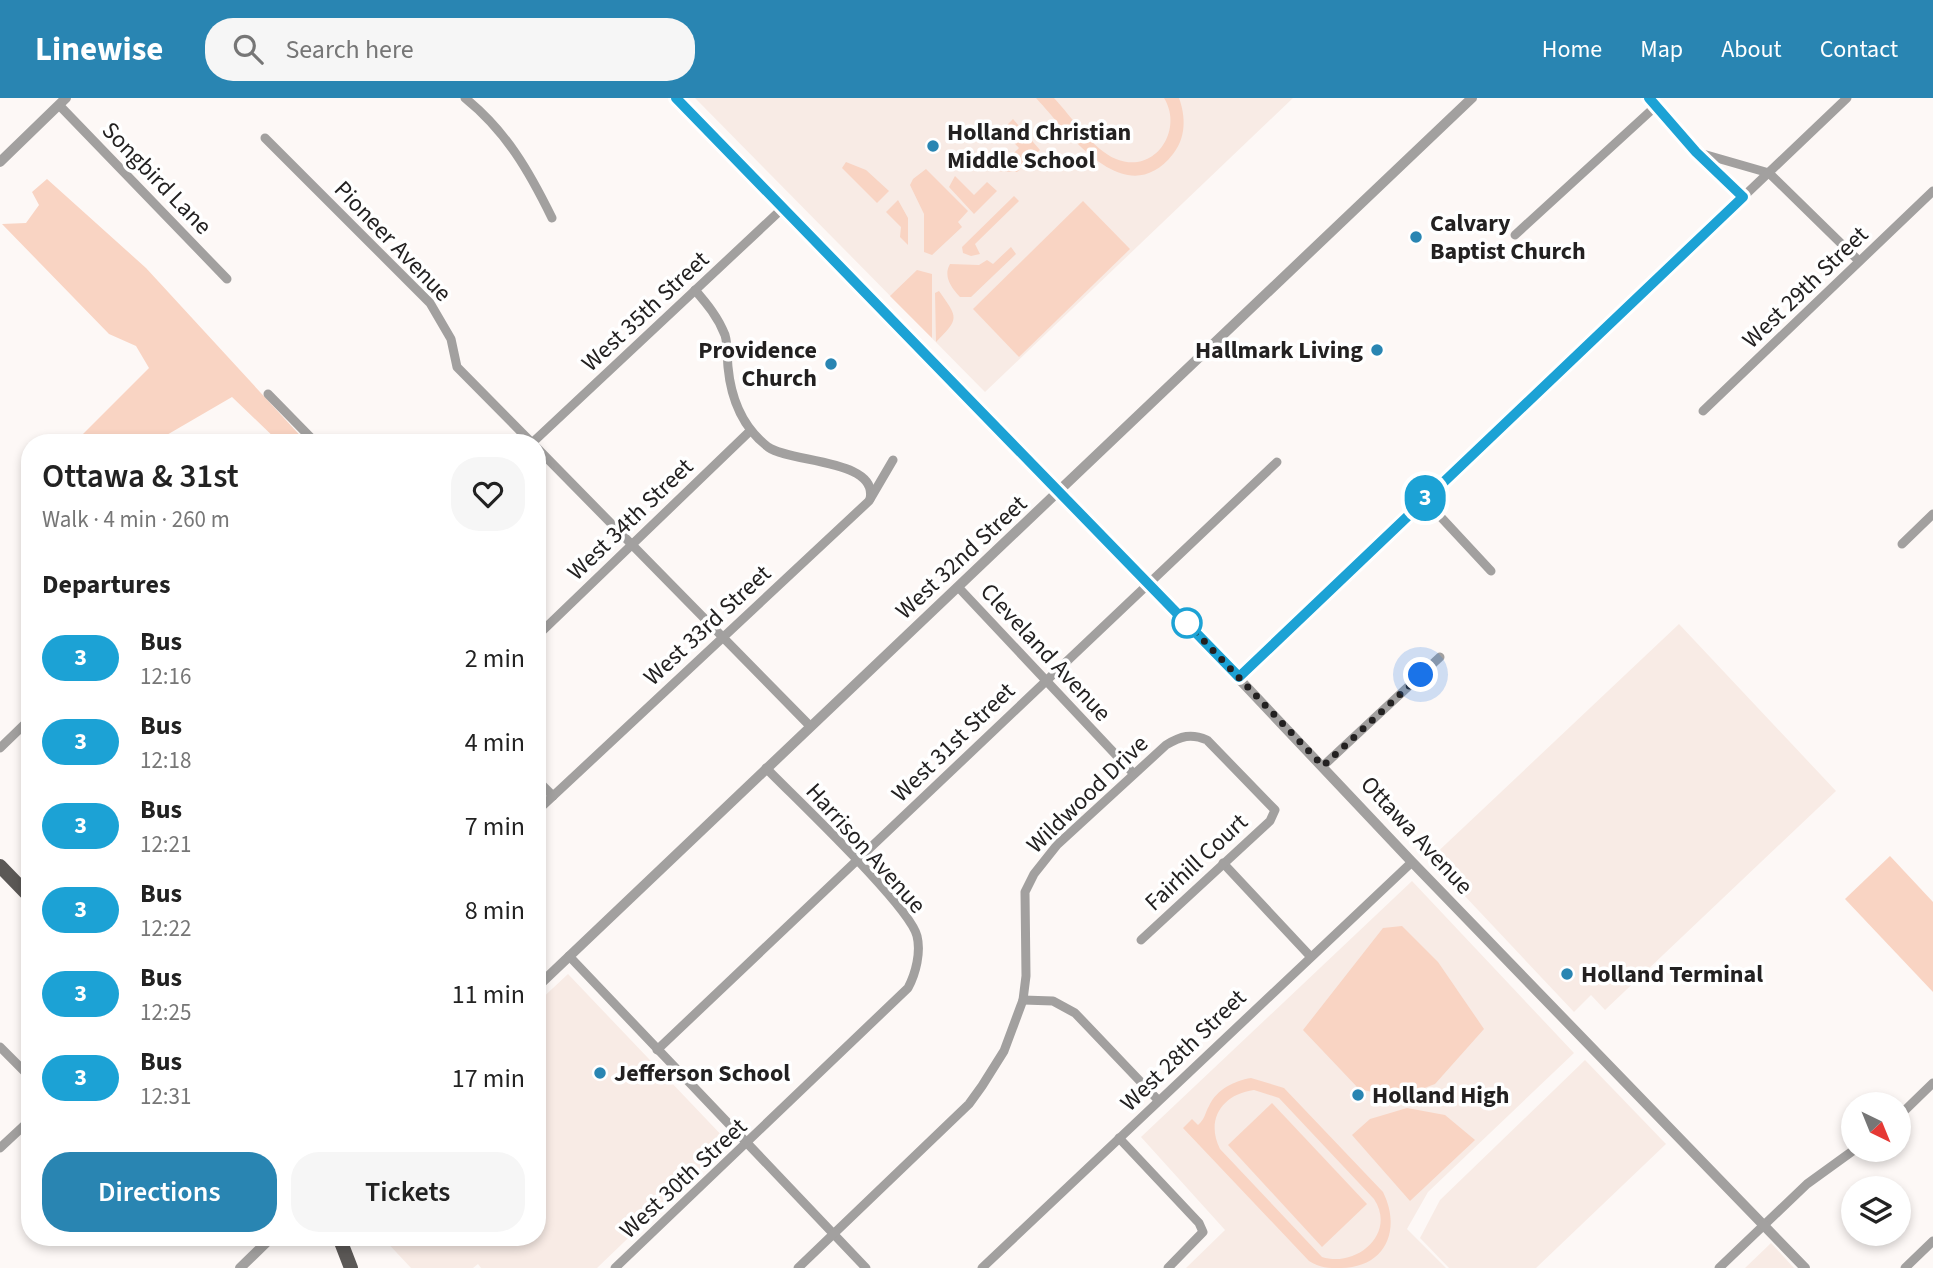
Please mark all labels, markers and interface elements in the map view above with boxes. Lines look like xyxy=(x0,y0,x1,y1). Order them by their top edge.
search box xyxy=(205,18,695,81)
text: Linewise xyxy=(35,26,163,73)
icon: search xyxy=(229,30,267,68)
text: Search here xyxy=(285,31,414,68)
text: Home xyxy=(1542,32,1602,67)
text: Map xyxy=(1640,32,1683,67)
text: About xyxy=(1721,32,1782,67)
text: Contact xyxy=(1820,32,1898,67)
street label: Songbird Lane xyxy=(94,114,220,243)
place label: Holland Christian Middle School xyxy=(947,115,1131,178)
marker: Holland Christian Middle School xyxy=(925,138,941,154)
street label: Pioneer Avenue xyxy=(326,173,460,310)
place label: Calvary Baptist Church xyxy=(1430,206,1586,269)
street label: West 29th Street xyxy=(1734,218,1876,357)
marker: Calvary Baptist Church xyxy=(1408,229,1424,245)
street label: West 35th Street xyxy=(574,243,717,380)
place label: Providence Church xyxy=(698,333,817,396)
place label: Hallmark Living xyxy=(1195,333,1363,368)
marker: Hallmark Living xyxy=(1369,342,1385,358)
marker: Providence Church xyxy=(823,356,839,372)
street label: West 34th Street xyxy=(559,450,701,589)
text: Ottawa & 31st xyxy=(42,453,239,500)
button: heart xyxy=(451,457,525,531)
line badge: 3 xyxy=(1402,475,1448,521)
text: 3 xyxy=(1419,480,1431,515)
street label: West 32nd Street xyxy=(888,487,1035,628)
text: Walk · 4 min · 260 m xyxy=(42,503,230,536)
street label: West 33rd Street xyxy=(636,557,779,694)
text: Departures xyxy=(42,566,170,603)
street label: Cleveland Avenue xyxy=(972,575,1119,729)
unlabelled marker xyxy=(1172,608,1202,638)
text: Bus xyxy=(140,623,182,660)
text: 3 xyxy=(74,640,87,675)
text: 2 min xyxy=(465,640,525,677)
your location xyxy=(1403,657,1438,692)
text: 12:16 xyxy=(140,660,191,693)
street label: West 31st Street xyxy=(884,674,1023,810)
text: Bus xyxy=(140,707,182,744)
text: 3 xyxy=(74,724,87,759)
text: 4 min xyxy=(465,724,525,761)
street label: Wildwood Drive xyxy=(1019,727,1156,862)
text: 12:18 xyxy=(140,744,191,777)
street label: Ottawa Avenue xyxy=(1352,768,1481,903)
street label: Harrison Avenue xyxy=(797,775,934,921)
text: Bus xyxy=(140,791,182,828)
street label: Fairhill Court xyxy=(1137,805,1256,919)
text: 3 xyxy=(74,808,87,843)
text: 7 min xyxy=(465,808,525,845)
text: 12:21 xyxy=(140,828,191,861)
text: Bus xyxy=(140,875,182,912)
text: 3 xyxy=(74,892,87,927)
text: 8 min xyxy=(465,892,525,929)
text: 12:22 xyxy=(140,912,191,945)
place label: Holland Terminal xyxy=(1581,957,1763,992)
text: Bus xyxy=(140,959,182,996)
marker: Holland Terminal xyxy=(1559,966,1575,982)
text: 3 xyxy=(74,976,87,1011)
text: 11 min xyxy=(452,976,525,1013)
street label: West 28th Street xyxy=(1112,981,1254,1120)
text: 12:25 xyxy=(140,996,191,1029)
text: Bus xyxy=(140,1043,182,1080)
place label: Jefferson School xyxy=(614,1056,790,1091)
text: 3 xyxy=(74,1060,87,1095)
text: 17 min xyxy=(452,1060,525,1097)
marker: Jefferson School xyxy=(592,1065,608,1081)
place label: Holland High xyxy=(1372,1078,1509,1113)
text: 12:31 xyxy=(140,1080,191,1113)
marker: Holland High xyxy=(1350,1087,1366,1103)
north arrow xyxy=(1841,1092,1911,1162)
map controls xyxy=(1841,1092,1911,1246)
street label: West 30th Street xyxy=(612,1110,755,1247)
button: Directions xyxy=(42,1152,277,1232)
button: Tickets xyxy=(291,1152,525,1232)
button: layers xyxy=(1841,1176,1911,1246)

